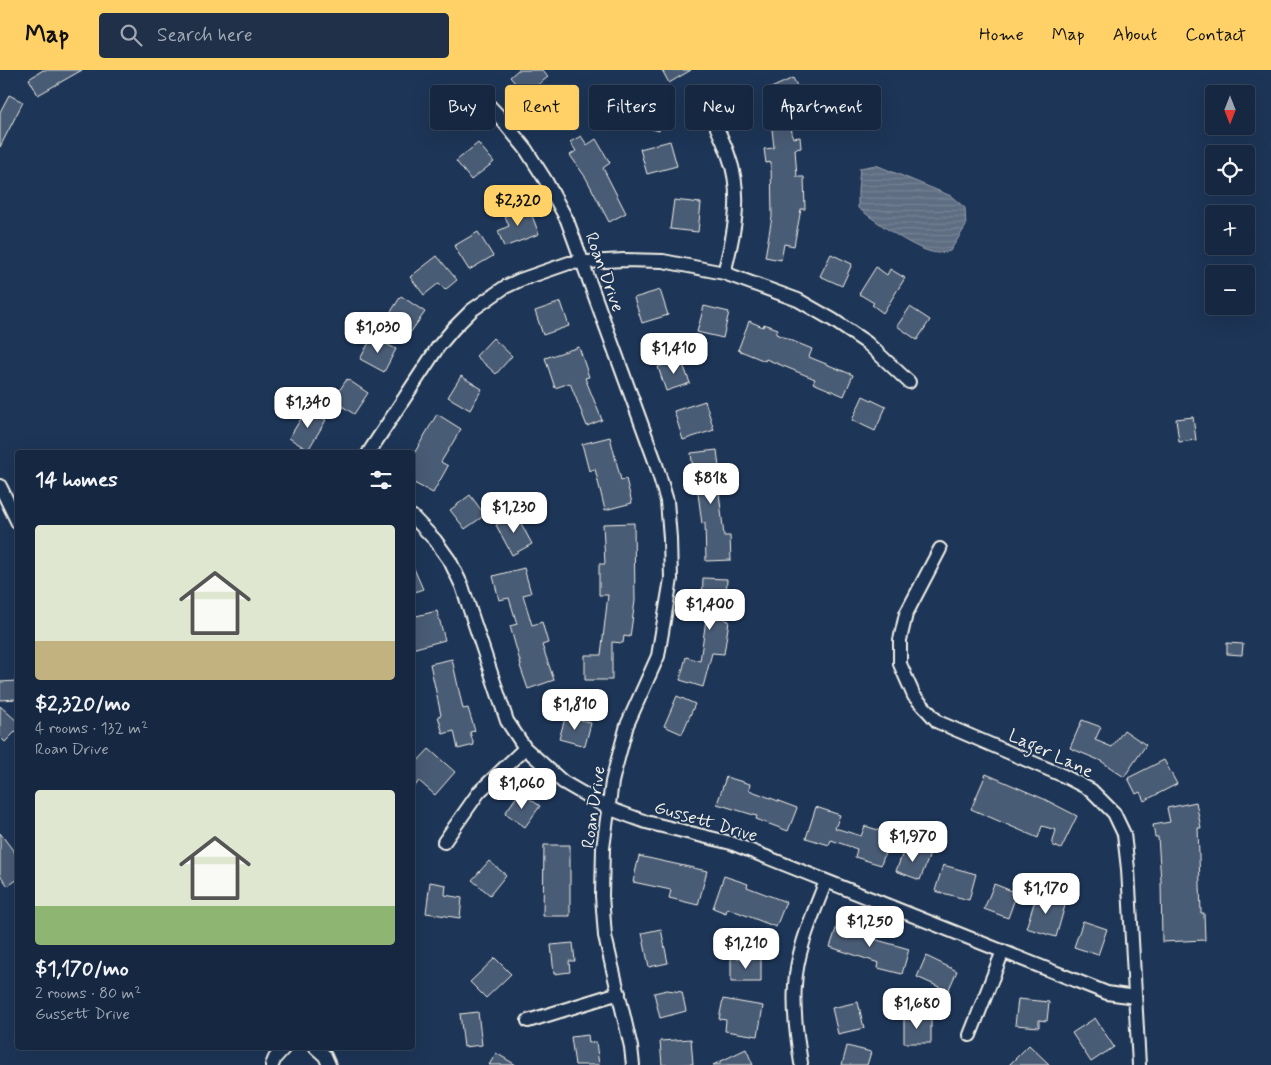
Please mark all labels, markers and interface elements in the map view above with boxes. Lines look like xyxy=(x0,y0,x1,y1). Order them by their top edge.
search box xyxy=(99,13,449,58)
text: Map xyxy=(25,20,69,51)
icon: search xyxy=(117,21,145,49)
text: Search here xyxy=(157,23,253,48)
text: Home xyxy=(979,23,1024,47)
text: Map xyxy=(1052,23,1085,47)
text: About xyxy=(1113,23,1157,47)
text: Contact xyxy=(1185,23,1246,47)
chip: Buy xyxy=(430,85,495,130)
chip: Rent xyxy=(505,85,579,130)
chip: Filters xyxy=(589,85,675,130)
chip: New xyxy=(685,85,753,130)
chip: Apartment xyxy=(763,85,881,130)
north arrow xyxy=(1205,85,1255,135)
map controls xyxy=(1205,85,1255,315)
button: locate xyxy=(1205,145,1255,195)
pin: $2,320 xyxy=(477,184,559,227)
text: $2,320 xyxy=(495,190,541,211)
button: + xyxy=(1205,205,1255,255)
street label: Roan Drive xyxy=(579,229,630,315)
button: − xyxy=(1205,265,1255,315)
pin: $1,030 xyxy=(337,312,419,354)
text: $1,030 xyxy=(356,317,400,338)
pin: $1,410 xyxy=(633,332,715,375)
text: $1,410 xyxy=(652,338,696,359)
pin: $1,340 xyxy=(267,386,349,429)
text: $1,340 xyxy=(285,392,331,413)
pin: $818 xyxy=(681,462,741,505)
text: 14 homes xyxy=(35,466,118,494)
icon: filters xyxy=(367,466,395,494)
text: $818 xyxy=(694,468,728,489)
pin: $1,230 xyxy=(473,492,555,534)
text: $1,230 xyxy=(492,497,536,518)
icon: home xyxy=(170,558,260,648)
pin: $1,400 xyxy=(669,588,751,631)
text: $1,400 xyxy=(686,594,734,615)
pin: $1,810 xyxy=(534,688,616,731)
text: $2,320/mo xyxy=(35,690,130,718)
text: $1,810 xyxy=(553,694,597,715)
text: 4 rooms · 132 m² xyxy=(35,718,148,739)
street label: Lager Lane xyxy=(1003,724,1097,786)
text: Roan Drive xyxy=(35,739,109,760)
street label: Roan Drive xyxy=(576,764,612,850)
pin: $1,060 xyxy=(481,768,563,810)
text: $1,060 xyxy=(499,773,545,794)
street label: Gussett Drive xyxy=(651,796,760,848)
pin: $1,970 xyxy=(872,820,954,863)
icon: home xyxy=(170,823,260,913)
text: $1,970 xyxy=(889,826,937,847)
pin: $1,170 xyxy=(1005,872,1087,915)
text: $1,170 xyxy=(1024,878,1068,899)
pin: $1,250 xyxy=(829,906,911,948)
text: $1,250 xyxy=(847,911,893,932)
pin: $1,210 xyxy=(705,928,787,970)
text: $1,210 xyxy=(724,933,768,954)
text: $1,170/mo xyxy=(35,955,129,983)
text: 2 rooms · 80 m² xyxy=(35,983,141,1004)
pin: $1,680 xyxy=(876,988,958,1030)
text: $1,680 xyxy=(894,993,940,1014)
text: Gussett Drive xyxy=(35,1004,130,1025)

